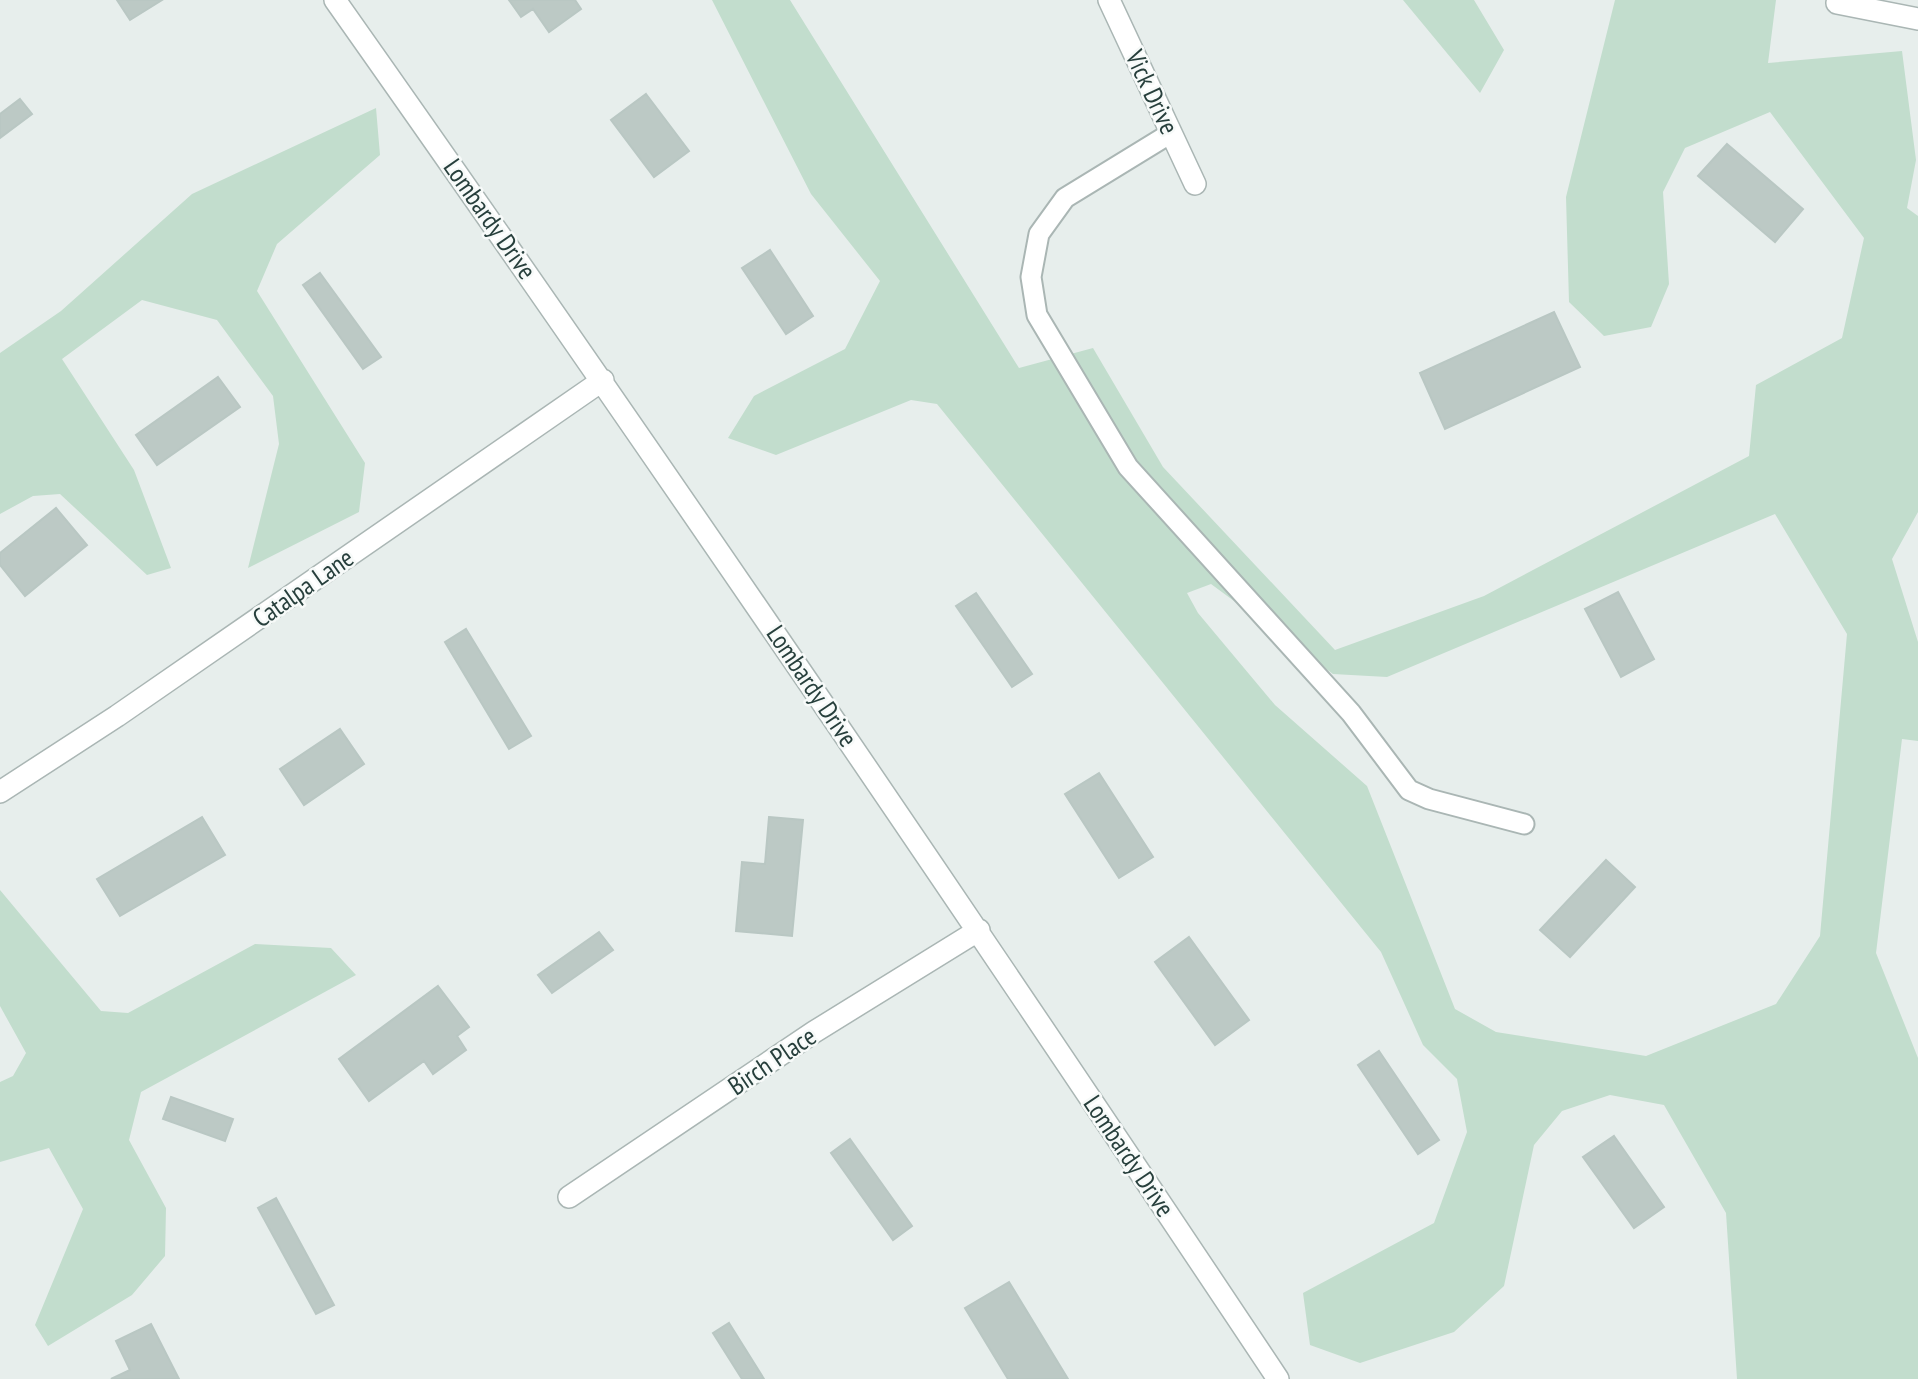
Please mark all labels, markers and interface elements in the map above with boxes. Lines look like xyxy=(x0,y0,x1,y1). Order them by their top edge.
street label: Vick Drive xyxy=(1118,44,1186,139)
street label: Lombardy Drive xyxy=(437,152,544,285)
street label: Catalpa Lane xyxy=(246,541,360,634)
street label: Lombardy Drive xyxy=(760,619,865,753)
street label: Birch Place xyxy=(721,1019,822,1102)
street label: Lombardy Drive xyxy=(1077,1089,1182,1223)

